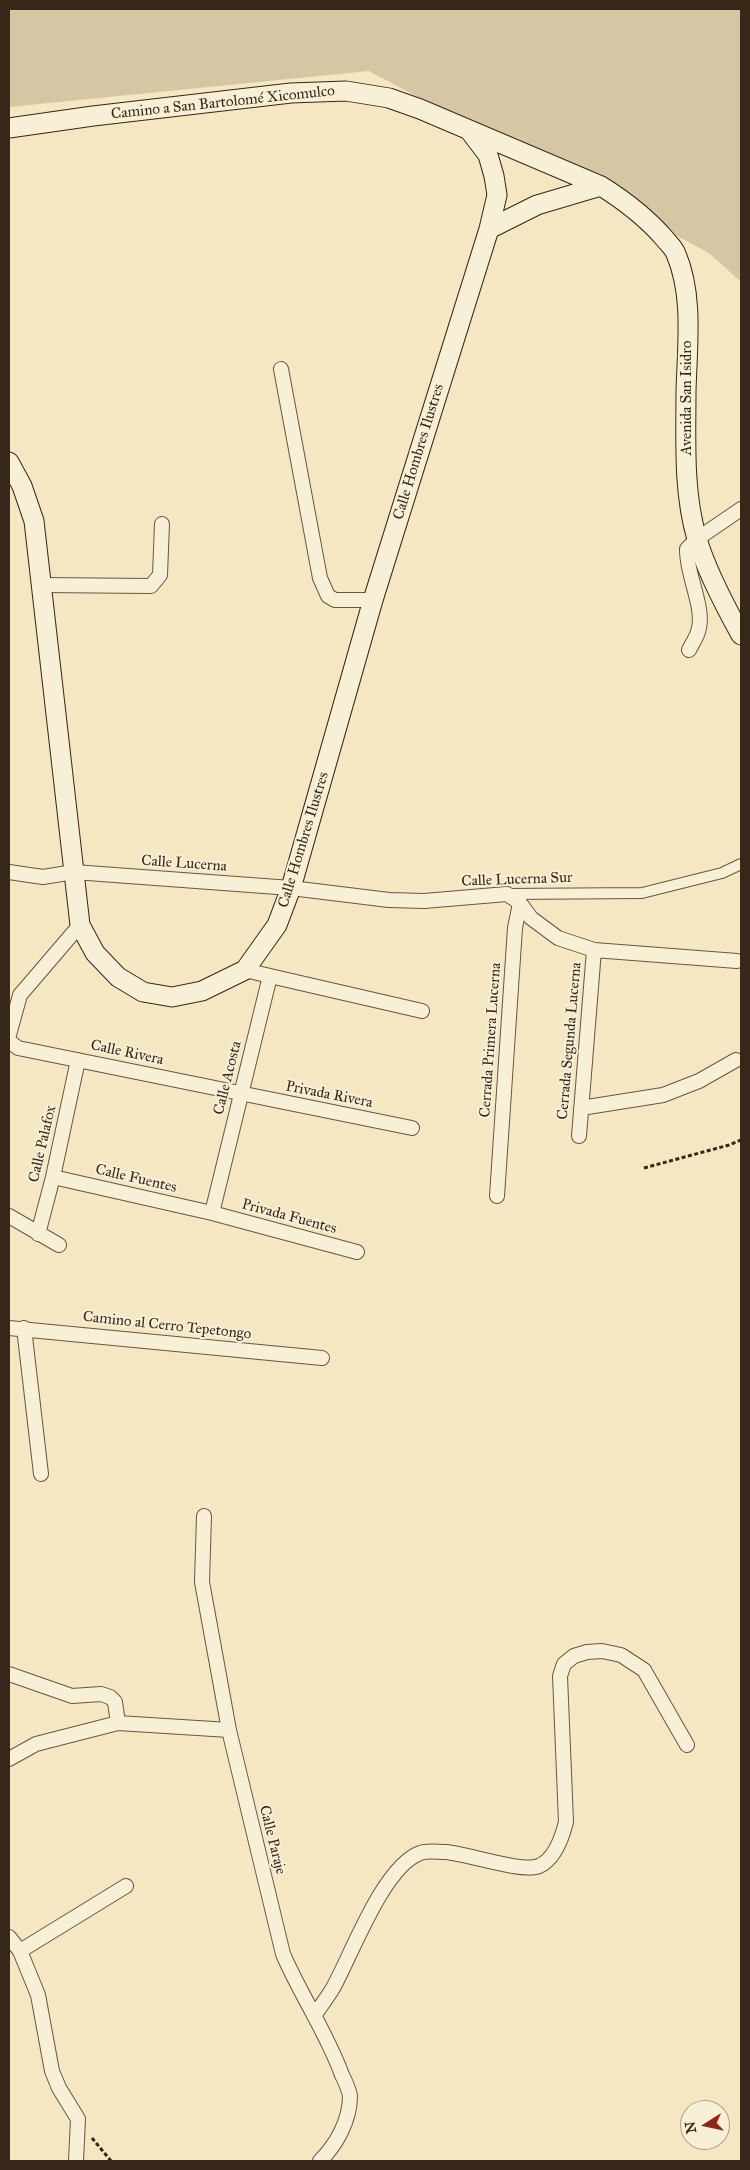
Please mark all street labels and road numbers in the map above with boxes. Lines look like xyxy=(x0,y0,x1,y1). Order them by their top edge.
street label: Camino a San Bartolomé Xicomulco xyxy=(110,82,336,124)
street label: Avenida San Isidro xyxy=(678,341,696,455)
street label: Calle Hombres Ilustres xyxy=(390,382,448,522)
street label: Calle Hombres Ilustres xyxy=(275,770,333,910)
street label: Calle Lucerna xyxy=(141,852,227,876)
street label: Calle Lucerna Sur xyxy=(461,869,573,891)
street label: Cerrada Segunda Lucerna xyxy=(554,961,586,1121)
street label: Cerrada Primera Lucerna xyxy=(477,962,505,1118)
street label: Calle Rivera xyxy=(89,1037,165,1069)
street label: Calle Acosta xyxy=(210,1039,246,1117)
street label: Privada Rivera xyxy=(284,1078,374,1112)
street label: Calle Palafox xyxy=(25,1104,61,1184)
street label: Calle Fuentes xyxy=(94,1161,178,1197)
street label: Privada Fuentes xyxy=(240,1196,338,1238)
street label: Camino al Cerro Tepetongo xyxy=(82,1308,252,1344)
street label: Calle Paraje xyxy=(255,1804,289,1876)

